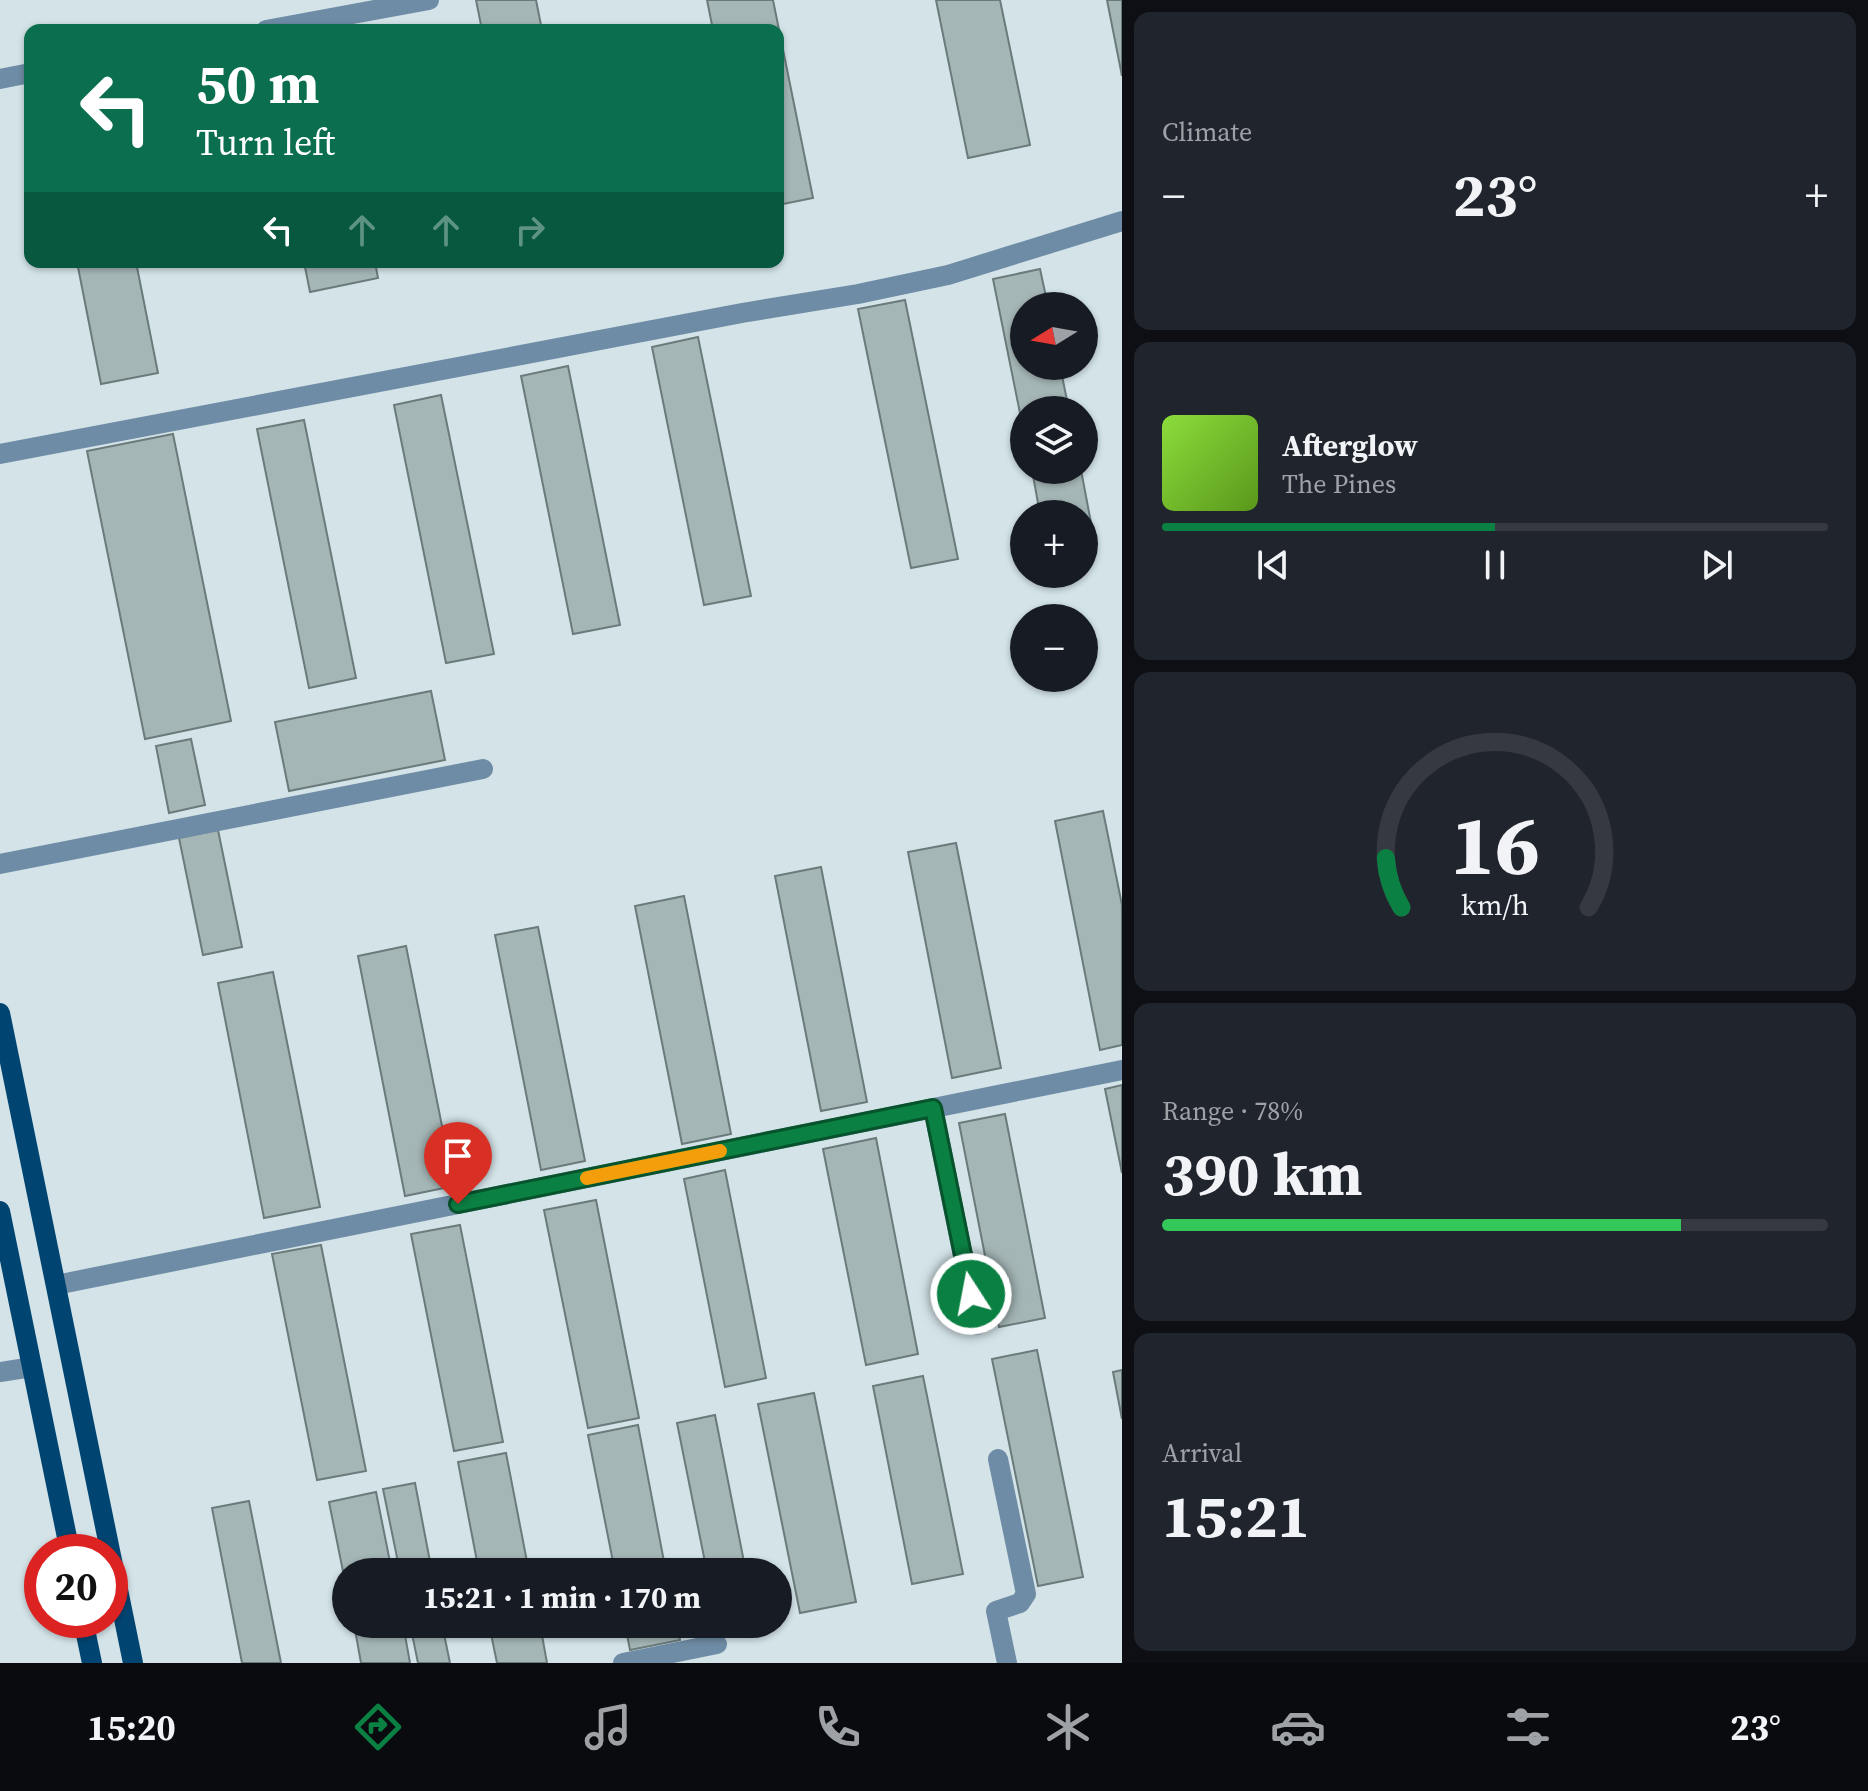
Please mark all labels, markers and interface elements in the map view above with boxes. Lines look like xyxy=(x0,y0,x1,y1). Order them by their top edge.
text: 50 m xyxy=(196,45,319,122)
icon: left xyxy=(64,56,168,160)
text: Climate xyxy=(1162,114,1252,150)
text: Turn left xyxy=(196,118,335,167)
text: 23° xyxy=(1453,154,1537,236)
text: − xyxy=(1162,165,1185,226)
text: + xyxy=(1805,165,1828,226)
icon: left xyxy=(256,208,300,252)
icon: ahead xyxy=(340,208,384,252)
icon: ahead xyxy=(424,208,468,252)
icon: right xyxy=(508,208,552,252)
north arrow xyxy=(1010,292,1098,380)
map controls xyxy=(1010,292,1098,692)
button: layers xyxy=(1010,396,1098,484)
text: Afterglow xyxy=(1282,425,1418,466)
text: The Pines xyxy=(1282,466,1396,502)
button: + xyxy=(1010,500,1098,588)
icon: previous xyxy=(1251,543,1295,587)
icon: pause xyxy=(1473,543,1517,587)
icon: next xyxy=(1695,543,1739,587)
button: − xyxy=(1010,604,1098,692)
text: 16 xyxy=(1450,787,1540,901)
text: km/h xyxy=(1461,885,1529,925)
text: Range · 78% xyxy=(1162,1093,1303,1129)
pin xyxy=(424,1122,492,1204)
text: 390 km xyxy=(1162,1133,1363,1215)
icon: arrive xyxy=(436,1134,480,1178)
position arrow xyxy=(929,1252,1013,1336)
text: Arrival xyxy=(1162,1435,1242,1471)
text: 15:21 xyxy=(1162,1475,1310,1557)
speed limit sign: 20 xyxy=(24,1534,128,1638)
text: 15:21 · 1 min · 170 m xyxy=(423,1577,701,1618)
icon: directions xyxy=(350,1699,406,1755)
icon: music xyxy=(580,1699,636,1755)
icon: phone xyxy=(810,1699,866,1755)
icon: climate xyxy=(1040,1699,1096,1755)
icon: car xyxy=(1270,1699,1326,1755)
icon: filters xyxy=(1500,1699,1556,1755)
text: 15:20 xyxy=(87,1703,176,1752)
text: 23° xyxy=(1730,1703,1781,1752)

